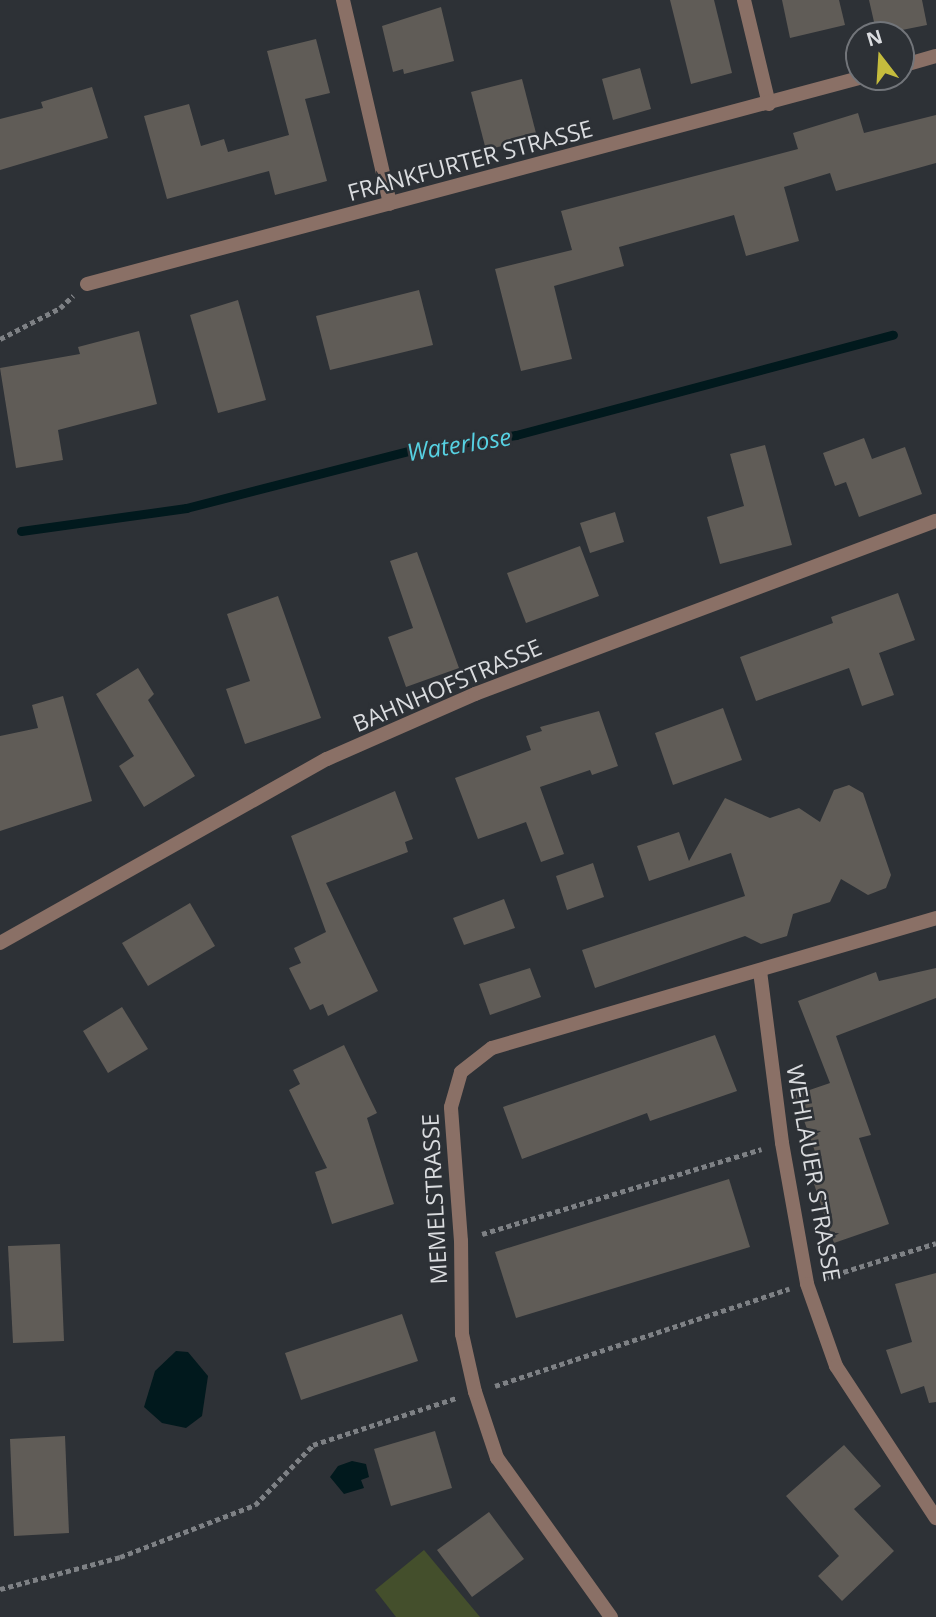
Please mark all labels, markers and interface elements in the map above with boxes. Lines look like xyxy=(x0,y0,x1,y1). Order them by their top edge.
north arrow xyxy=(845,21,915,91)
text: N xyxy=(863,23,886,53)
street label: FRANKFURTER STRASSE xyxy=(344,114,596,206)
water label: Waterlose xyxy=(405,422,513,466)
street label: BAHNHOFSTRASSE xyxy=(348,633,546,737)
street label: WEHLAUER STRASSE xyxy=(781,1063,847,1283)
street label: MEMELSTRASSE xyxy=(416,1113,452,1285)

